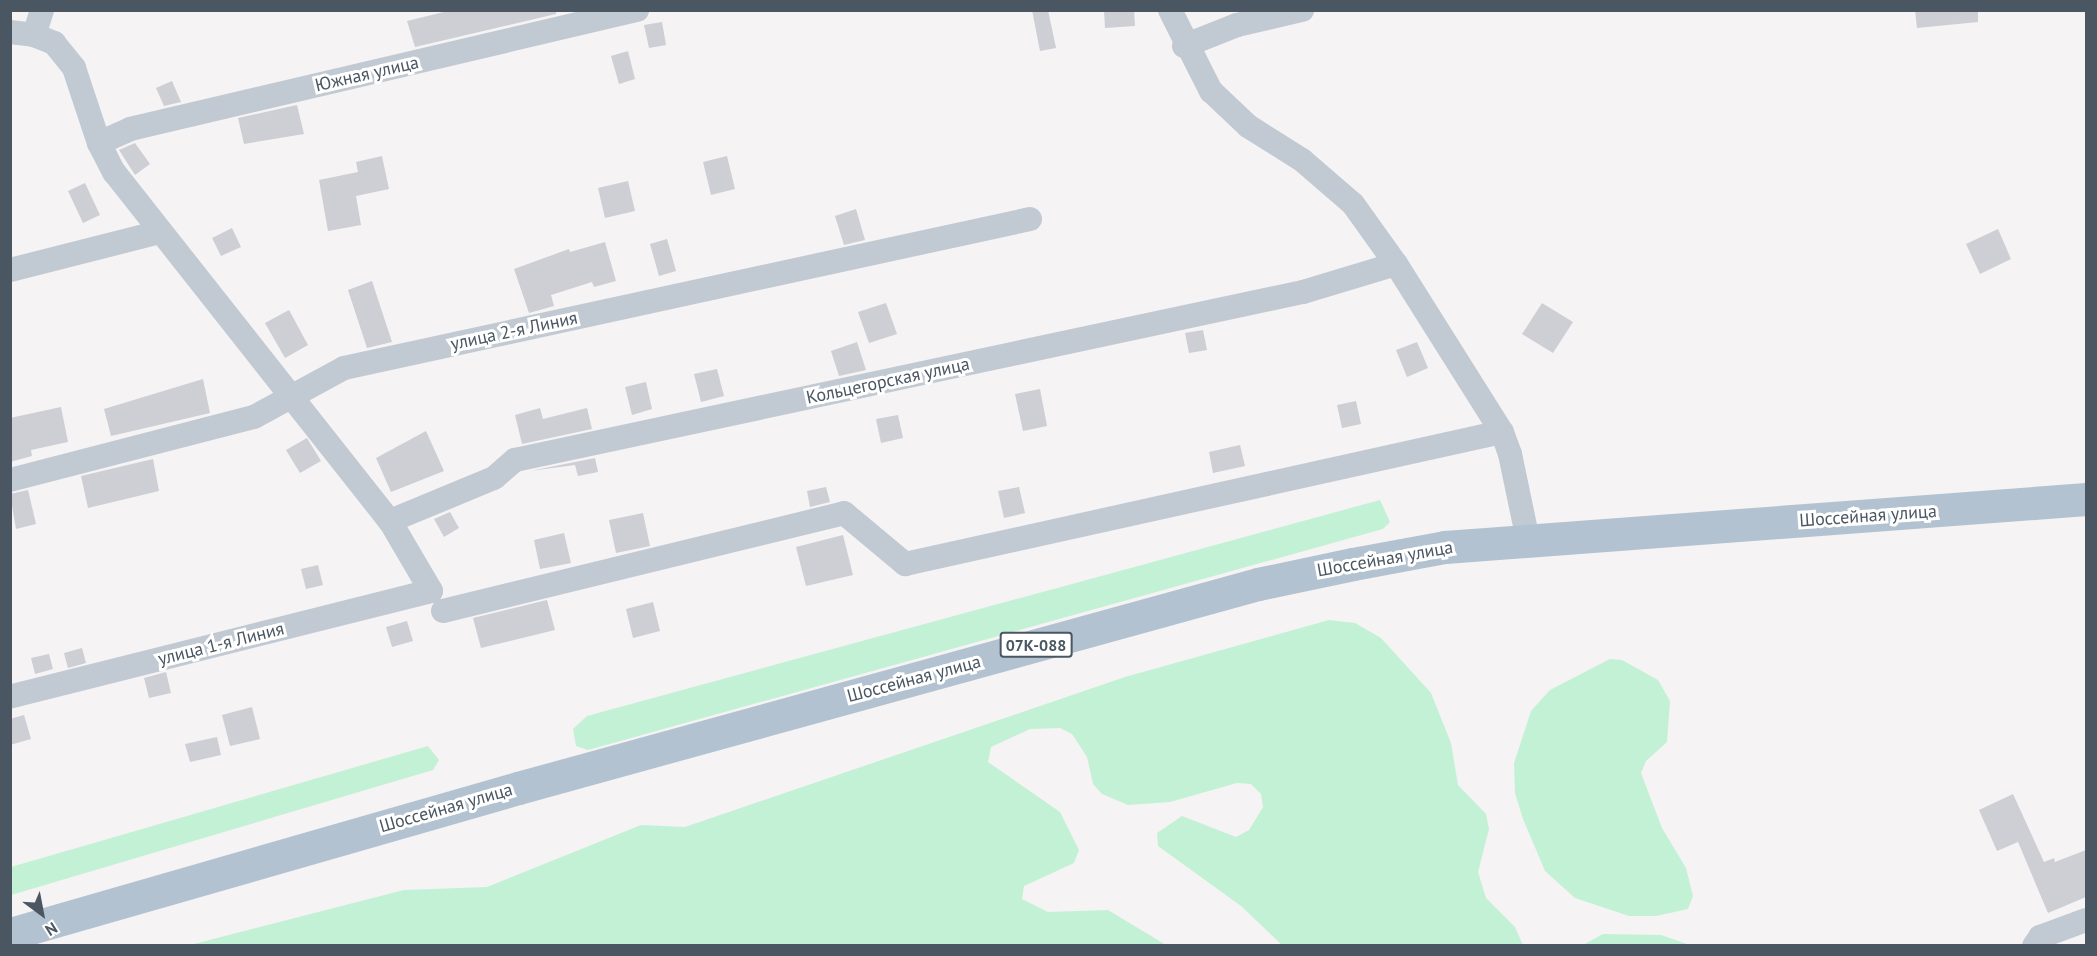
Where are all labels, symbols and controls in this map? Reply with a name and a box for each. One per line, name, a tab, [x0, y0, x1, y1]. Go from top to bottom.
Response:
street label: Южная улица	[313, 52, 421, 96]
street label: улица 2-я Линия	[448, 307, 580, 355]
street label: Кольцегорская улица	[804, 353, 972, 409]
street label: Шоссейная улица	[1799, 500, 1937, 532]
street label: Шоссейная улица	[1315, 536, 1455, 582]
street label: улица 1-я Линия	[156, 618, 286, 670]
road number: 07К-088	[998, 632, 1074, 658]
street label: Шоссейная улица	[845, 651, 983, 707]
street label: Шоссейная улица	[377, 779, 515, 837]
north arrow	[12, 884, 72, 944]
text: N	[42, 918, 61, 941]

